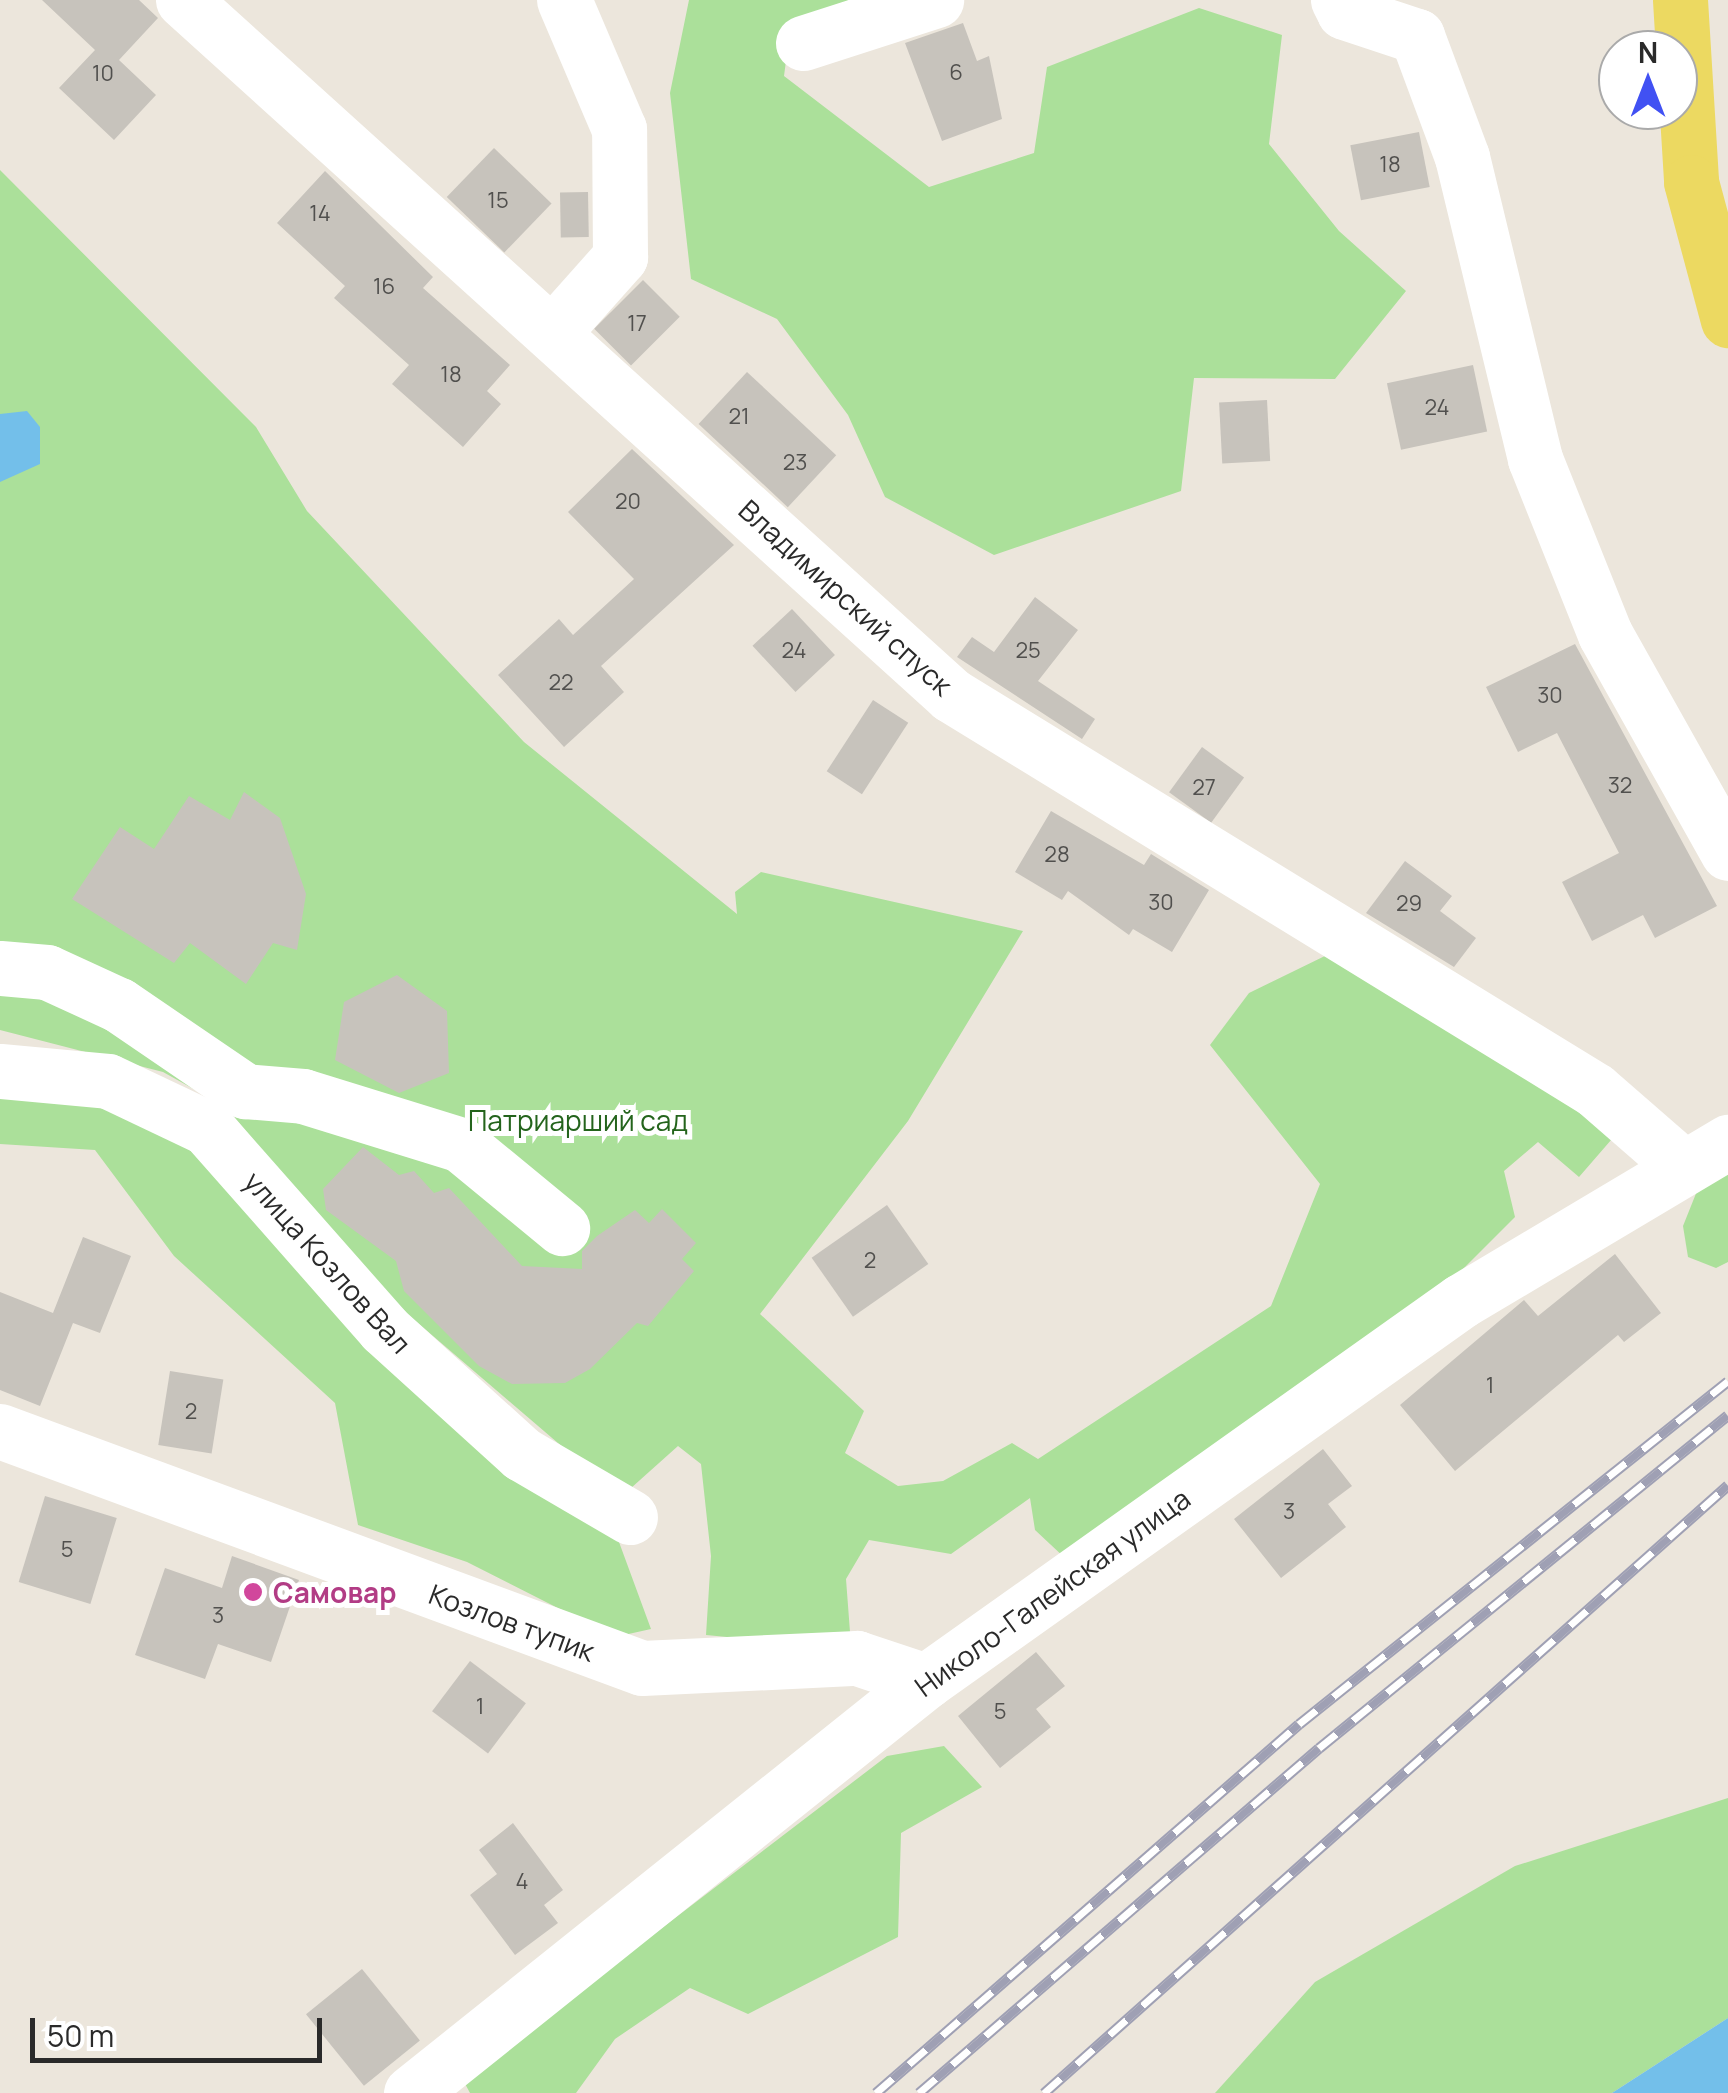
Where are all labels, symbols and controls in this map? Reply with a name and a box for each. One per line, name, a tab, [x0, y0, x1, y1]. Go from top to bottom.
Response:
north arrow	[1598, 30, 1698, 130]
text: N	[1638, 33, 1658, 71]
house number: 6	[949, 60, 963, 86]
house number: 10	[92, 61, 114, 87]
house number: 18	[1379, 152, 1401, 178]
house number: 15	[487, 188, 509, 214]
house number: 14	[309, 201, 331, 227]
house number: 16	[373, 274, 395, 300]
house number: 17	[627, 311, 647, 337]
house number: 18	[440, 362, 462, 388]
house number: 24	[1424, 395, 1450, 421]
house number: 21	[728, 404, 750, 430]
house number: 23	[783, 450, 807, 476]
house number: 20	[615, 489, 641, 515]
street label: Владимирский спуск	[732, 492, 960, 702]
house number: 24	[781, 638, 807, 664]
house number: 25	[1015, 638, 1041, 664]
house number: 22	[548, 670, 574, 696]
house number: 30	[1537, 683, 1563, 709]
house number: 32	[1608, 773, 1632, 799]
house number: 27	[1192, 775, 1216, 801]
house number: 28	[1044, 842, 1070, 868]
house number: 30	[1148, 890, 1174, 916]
house number: 29	[1396, 891, 1422, 917]
park label: Патриарший сад	[468, 1103, 688, 1137]
street label: улица Козлов Вал	[238, 1164, 418, 1360]
house number: 2	[864, 1248, 876, 1274]
house number: 1	[1486, 1373, 1494, 1399]
house number: 2	[185, 1399, 197, 1425]
street label: Николо-Галейская улица	[908, 1481, 1196, 1703]
house number: 3	[1283, 1499, 1295, 1525]
house number: 5	[61, 1537, 73, 1563]
place label: Самовар	[273, 1575, 396, 1609]
street label: Козлов тупик	[425, 1577, 599, 1667]
marker: Самовар	[242, 1581, 264, 1603]
house number: 3	[212, 1603, 224, 1629]
house number: 1	[476, 1694, 484, 1720]
house number: 5	[994, 1699, 1006, 1725]
house number: 4	[516, 1869, 528, 1895]
scale bar	[35, 1998, 328, 2060]
text: 50 m	[47, 2015, 114, 2056]

